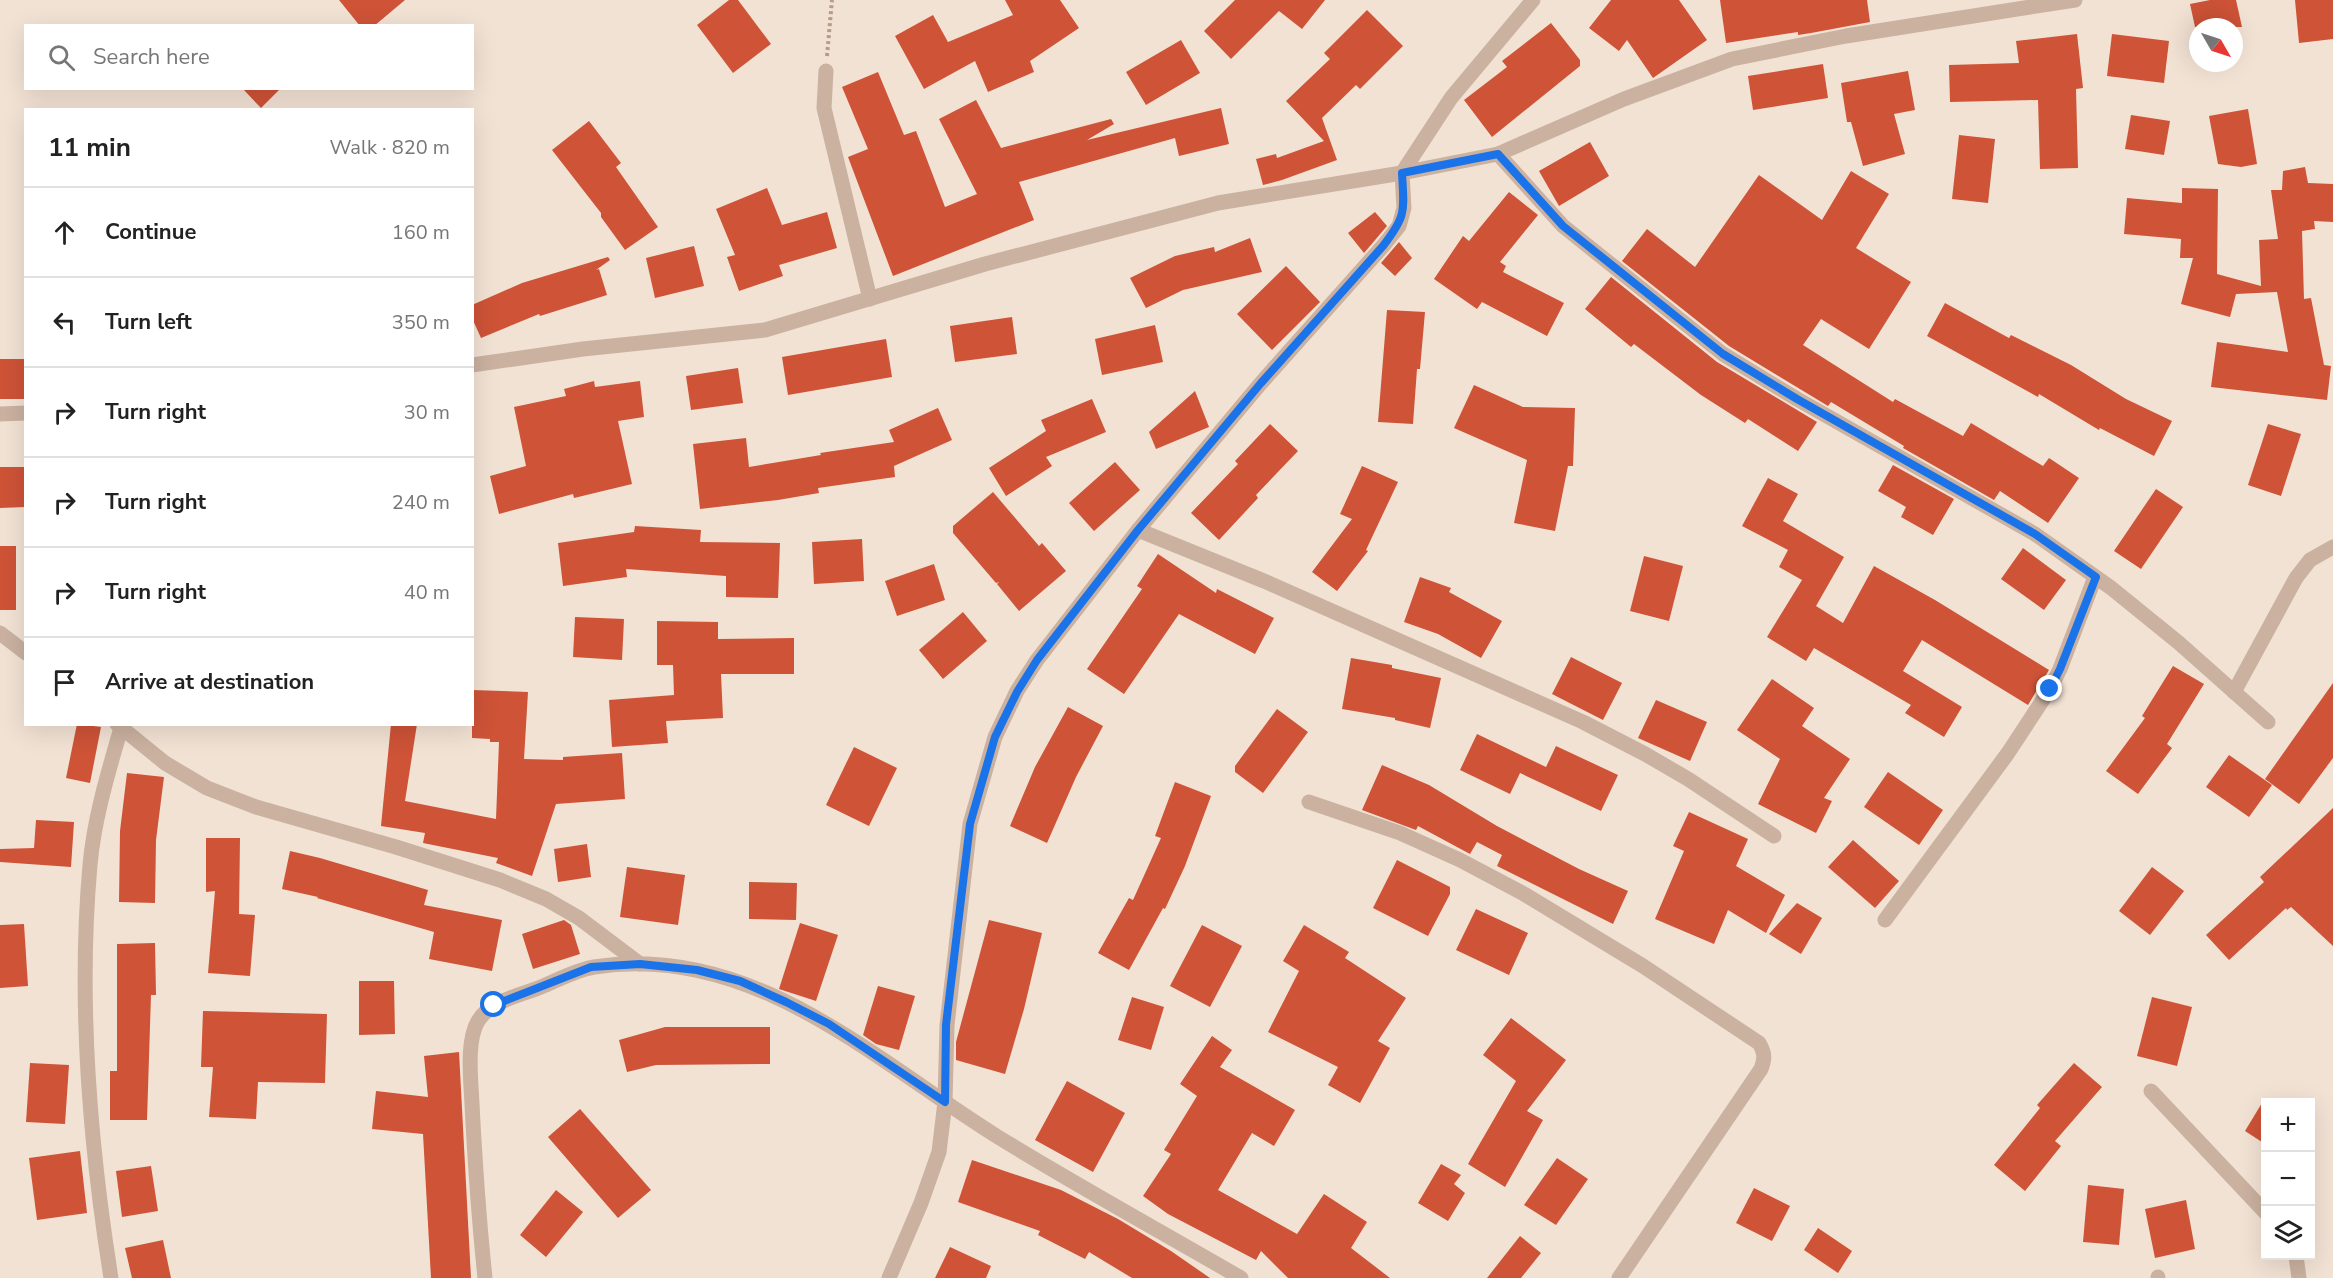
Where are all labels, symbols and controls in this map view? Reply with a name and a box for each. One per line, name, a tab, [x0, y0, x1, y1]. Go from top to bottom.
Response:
north arrow	[2189, 18, 2243, 72]
search box	[24, 24, 474, 90]
icon: search	[45, 41, 78, 74]
text: Search here	[93, 42, 210, 72]
text: 11 min	[48, 130, 131, 165]
text: Walk · 820 m	[330, 134, 450, 161]
icon: ahead	[48, 216, 81, 249]
text: Continue	[105, 217, 196, 247]
text: 160 m	[392, 219, 450, 246]
icon: left	[48, 306, 81, 339]
text: Turn left	[105, 307, 192, 337]
text: 350 m	[392, 309, 450, 336]
icon: right	[48, 396, 81, 429]
text: Turn right	[105, 397, 206, 427]
text: 30 m	[404, 399, 450, 426]
icon: right	[48, 486, 81, 519]
text: Turn right	[105, 487, 206, 517]
text: 240 m	[392, 489, 450, 516]
icon: right	[48, 576, 81, 609]
text: Turn right	[105, 577, 206, 607]
text: 40 m	[404, 579, 450, 606]
icon: arrive	[48, 666, 81, 699]
text: Arrive at destination	[105, 667, 314, 697]
route end	[2036, 675, 2062, 701]
route start	[480, 991, 506, 1017]
map controls	[2261, 1098, 2315, 1260]
button: +	[2261, 1098, 2315, 1152]
button: −	[2261, 1152, 2315, 1206]
button: layers	[2261, 1206, 2315, 1260]

